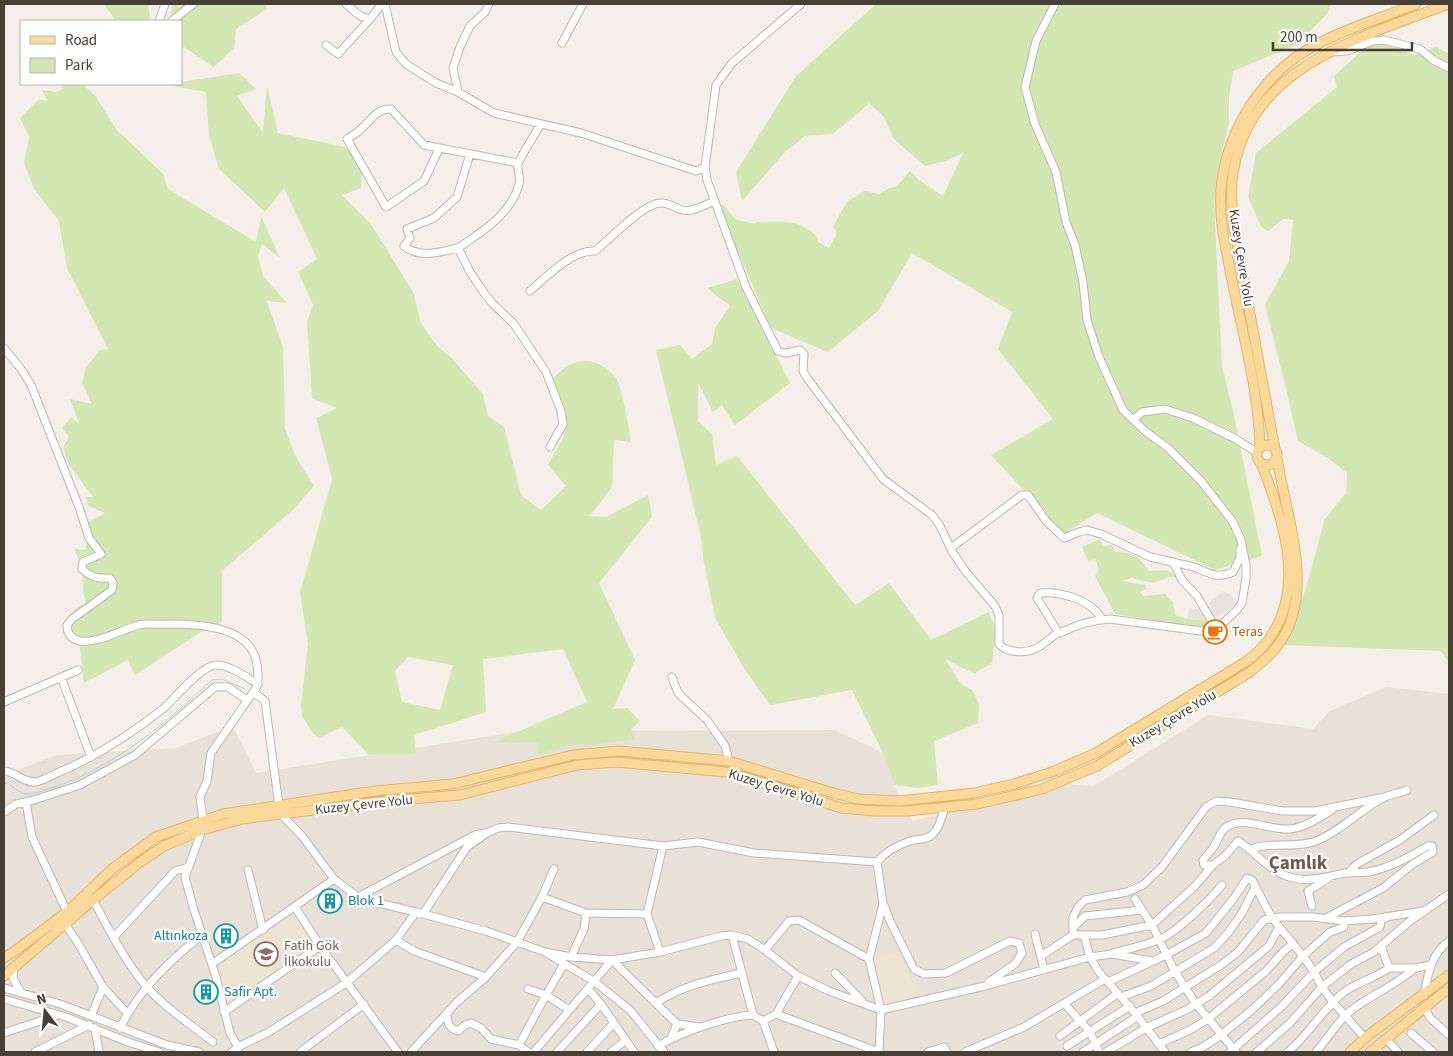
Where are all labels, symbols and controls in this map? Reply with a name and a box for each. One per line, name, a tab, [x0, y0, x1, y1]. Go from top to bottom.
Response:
legend	[20, 20, 182, 85]
scale bar	[1273, 20, 1412, 52]
text: 200 m	[1280, 27, 1318, 48]
text: Road	[65, 30, 97, 51]
text: Park	[65, 55, 94, 76]
street label: Kuzey Çevre Yolu	[1223, 208, 1259, 308]
cafe icon: Teras	[1202, 619, 1228, 645]
place label: Teras	[1232, 622, 1263, 642]
street label: Kuzey Çevre Yolu	[1126, 685, 1220, 753]
street label: Kuzey Çevre Yolu	[726, 764, 826, 812]
street label: Kuzey Çevre Yolu	[314, 790, 414, 820]
district label: Çamlık	[1269, 850, 1328, 877]
building icon: Blok 1	[317, 888, 343, 914]
place label: Blok 1	[348, 891, 384, 911]
building icon: Altınkoza	[213, 923, 239, 949]
place label: Altınkoza	[154, 926, 208, 946]
place label: Fatih Gök İlkokulu	[284, 936, 339, 972]
school or university icon: Fatih Gök İlkokulu	[253, 941, 279, 967]
building icon: Safir Apt.	[193, 979, 219, 1005]
place label: Safir Apt.	[224, 982, 277, 1002]
north arrow	[20, 986, 70, 1036]
text: N	[34, 989, 49, 1010]

